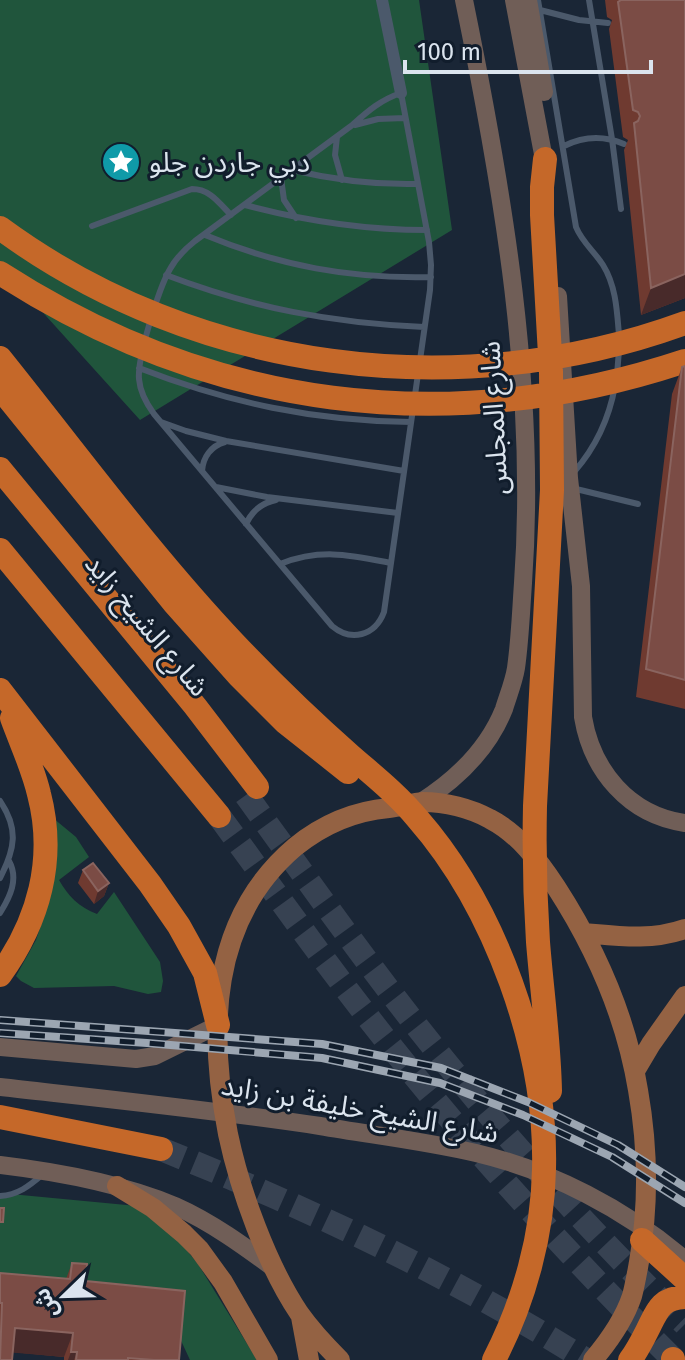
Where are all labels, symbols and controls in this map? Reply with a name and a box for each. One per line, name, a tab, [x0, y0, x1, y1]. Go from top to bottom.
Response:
scale bar	[405, 24, 651, 74]
text: 100 m	[417, 38, 481, 66]
place icon: دبي جاردن جلو	[100, 141, 142, 183]
place label: دبي جاردن جلو	[149, 146, 310, 183]
street label: شارع المجلس	[473, 340, 518, 496]
street label: شارع الشيخ زايد	[75, 547, 216, 705]
street label: شارع الشيخ خليفة بن زايد	[218, 1068, 501, 1154]
north arrow	[24, 1256, 104, 1336]
text: ش	[28, 1284, 64, 1323]

